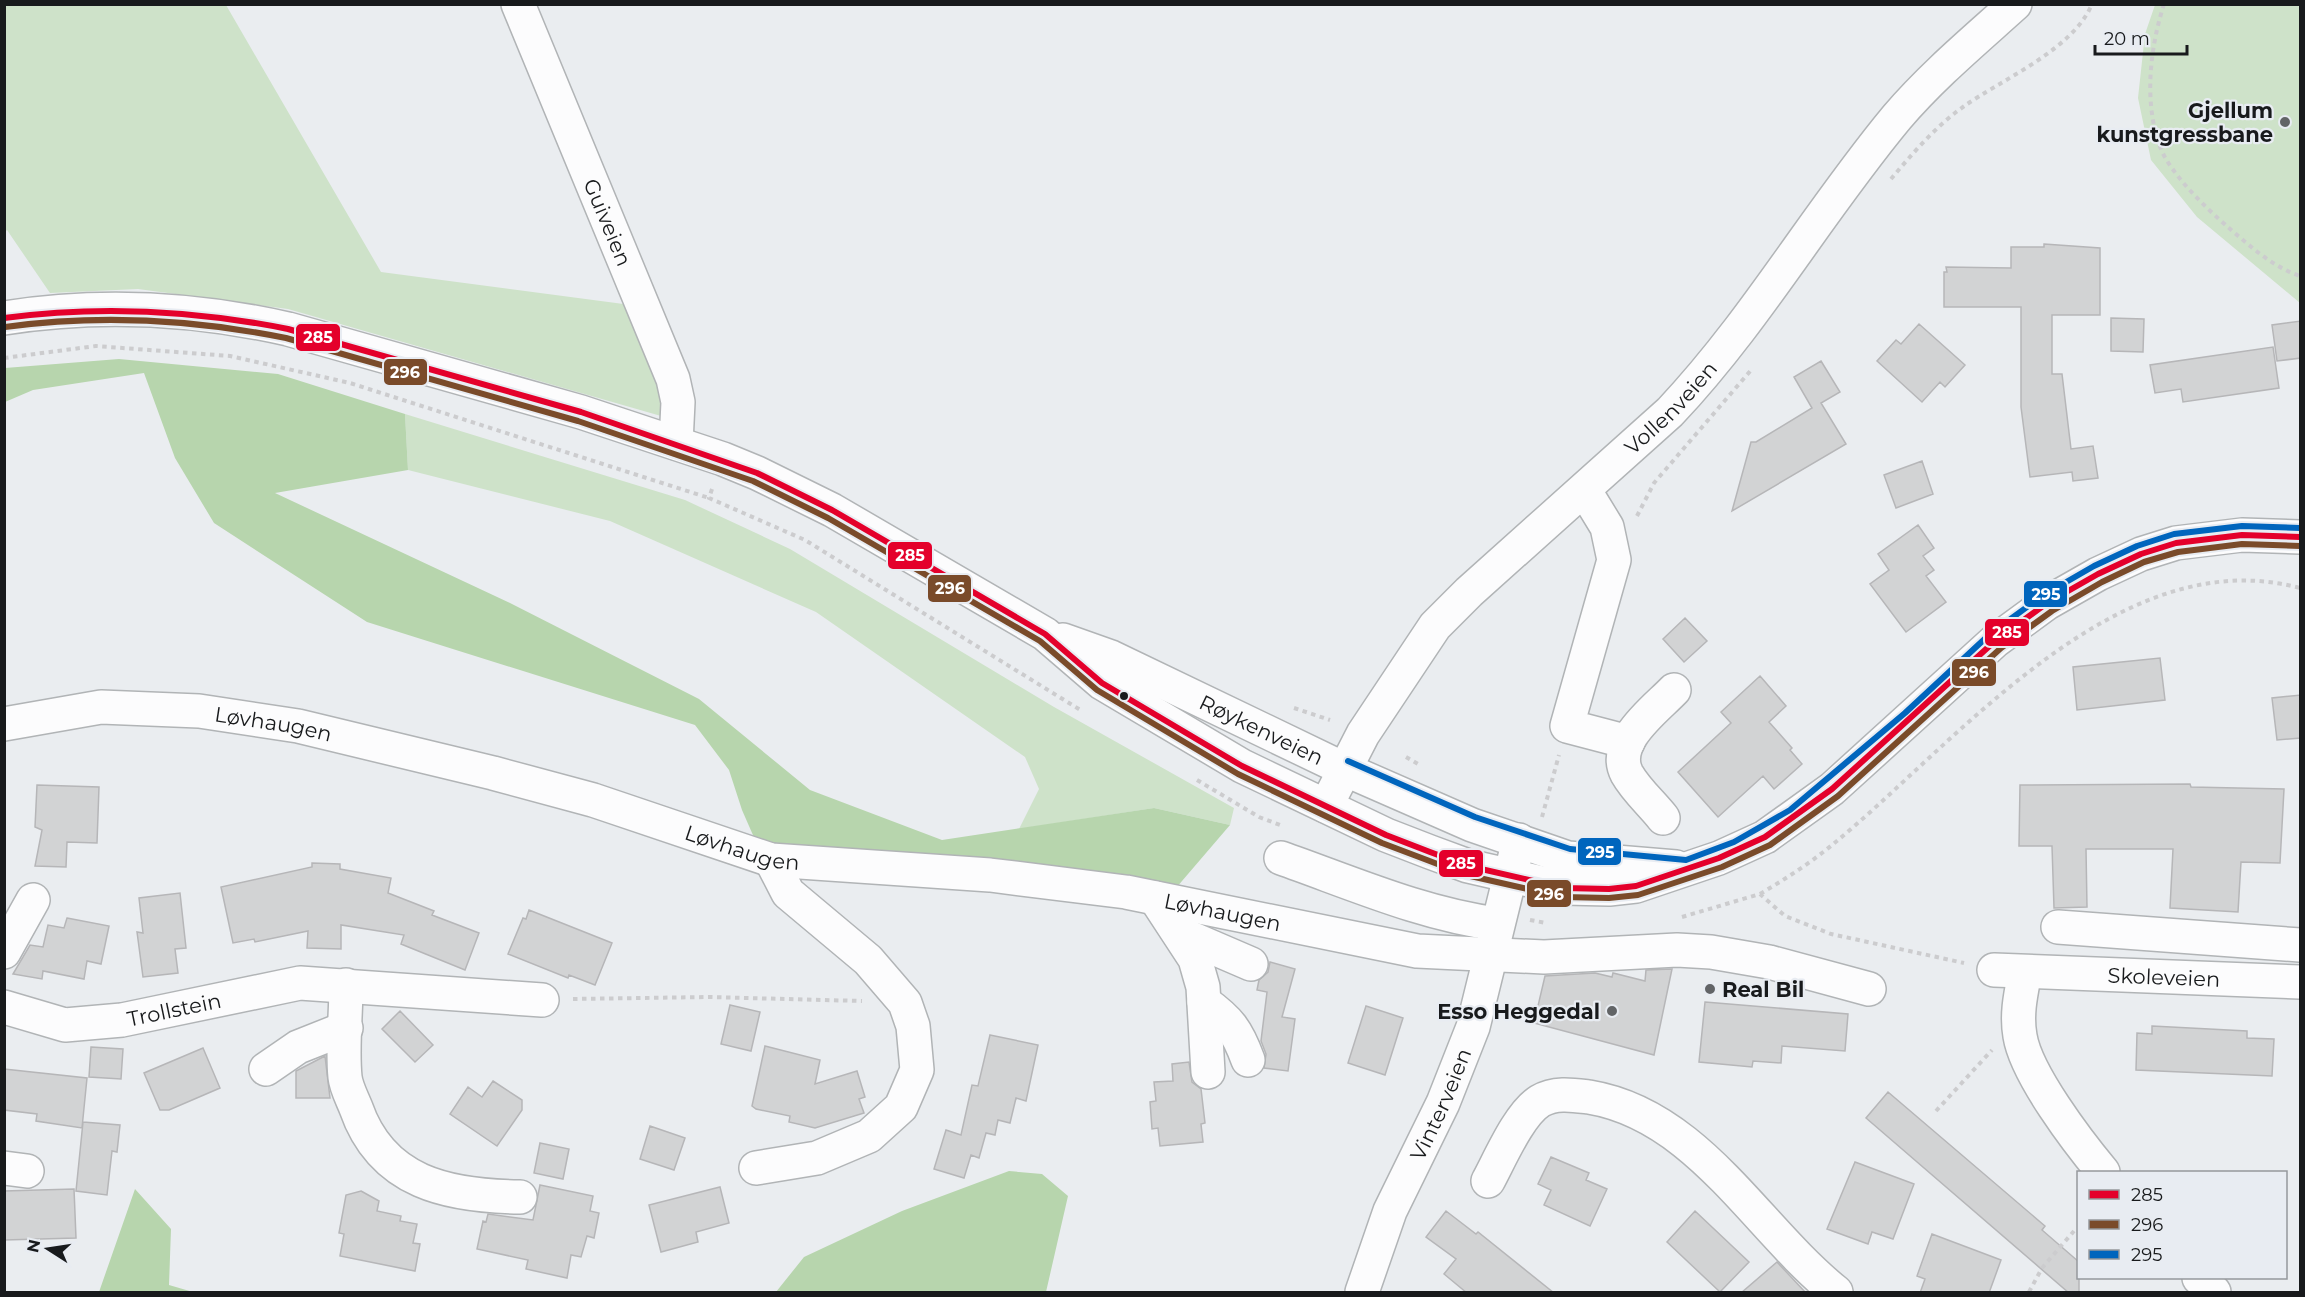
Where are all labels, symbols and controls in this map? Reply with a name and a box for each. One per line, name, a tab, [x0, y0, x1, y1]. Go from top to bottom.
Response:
scale bar	[2095, 18, 2186, 56]
text: 20 m	[2104, 28, 2150, 50]
place label: Gjellum kunstgressbane	[2096, 98, 2273, 147]
marker: Gjellum kunstgressbane	[2278, 115, 2292, 129]
street label: Guiveien	[579, 175, 637, 270]
line badge: 285	[295, 323, 341, 352]
text: 285	[303, 328, 333, 347]
street label: Vollenveien	[1619, 356, 1722, 459]
line badge: 296	[383, 358, 428, 386]
text: 296	[390, 363, 420, 382]
line badge: 285	[887, 541, 933, 570]
text: 285	[895, 546, 925, 565]
line badge: 296	[927, 574, 972, 603]
text: 296	[935, 579, 965, 598]
line badge: 295	[2023, 580, 2068, 608]
text: 295	[2031, 585, 2061, 604]
line badge: 285	[1984, 618, 2030, 647]
text: 285	[1992, 623, 2022, 642]
line badge: 296	[1951, 658, 1997, 687]
text: 296	[1959, 663, 1989, 682]
street label: Røykenveien	[1196, 689, 1328, 770]
unlabelled marker	[1118, 690, 1130, 702]
street label: Løvhaugen	[213, 701, 335, 746]
street label: Løvhaugen	[682, 819, 800, 874]
line badge: 295	[1577, 837, 1622, 866]
text: 295	[1585, 843, 1615, 862]
line badge: 285	[1438, 849, 1484, 878]
text: 285	[1446, 854, 1476, 873]
line badge: 296	[1526, 879, 1572, 908]
text: 296	[1534, 885, 1564, 904]
street label: Løvhaugen	[1162, 888, 1283, 936]
street label: Skoleveien	[2107, 962, 2221, 991]
place label: Real Bil	[1722, 977, 1804, 1002]
marker: Real Bil	[1703, 982, 1717, 996]
street label: Trollstein	[125, 987, 223, 1031]
place label: Esso Heggedal	[1437, 999, 1600, 1024]
marker: Esso Heggedal	[1605, 1004, 1619, 1018]
street label: Vinterveien	[1404, 1044, 1476, 1164]
legend	[2077, 1171, 2287, 1279]
text: 285	[2131, 1184, 2163, 1206]
text: 296	[2131, 1214, 2163, 1236]
north arrow	[18, 1219, 78, 1279]
text: N	[23, 1238, 44, 1254]
text: 295	[2131, 1244, 2162, 1266]

